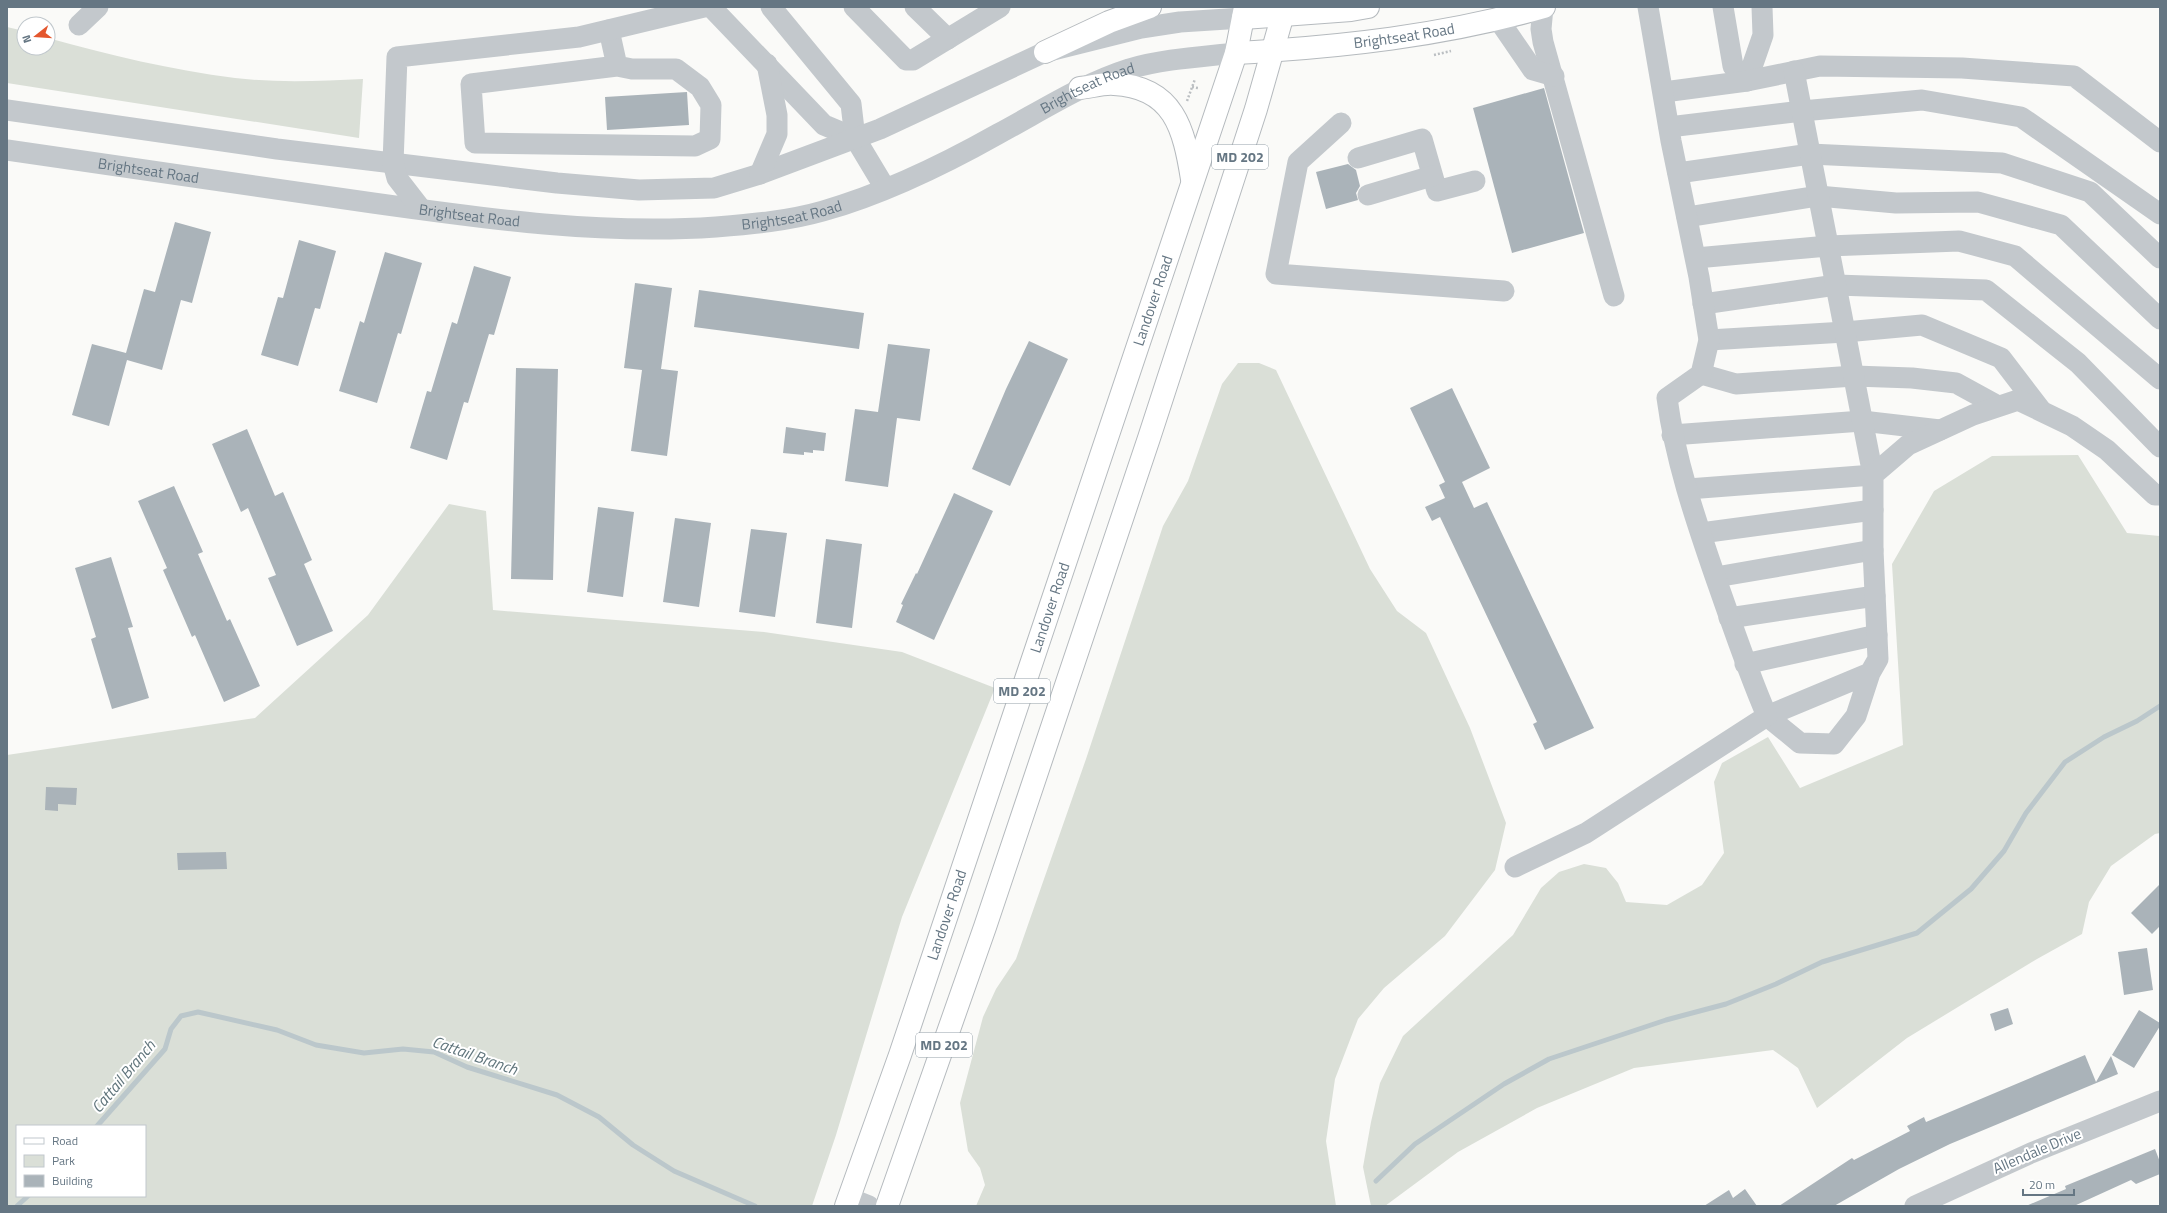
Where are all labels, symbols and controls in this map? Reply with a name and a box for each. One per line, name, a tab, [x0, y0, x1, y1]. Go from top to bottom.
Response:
north arrow	[16, 16, 56, 56]
street label: Brightseat Road	[1352, 16, 1456, 54]
text: N	[18, 33, 35, 45]
street label: Brightseat Road	[1036, 56, 1137, 119]
road number: MD 202	[1212, 145, 1268, 169]
street label: Brightseat Road	[96, 152, 201, 189]
street label: Brightseat Road	[740, 194, 845, 236]
street label: Brightseat Road	[417, 197, 521, 233]
street label: Landover Road	[1127, 252, 1178, 349]
street label: Landover Road	[1024, 559, 1075, 656]
road number: MD 202	[994, 679, 1050, 703]
street label: Landover Road	[921, 867, 972, 963]
water label: Cattail Branch	[429, 1029, 522, 1081]
water label: Cattail Branch	[85, 1033, 161, 1118]
road number: MD 202	[916, 1033, 972, 1057]
street label: Allendale Drive	[1989, 1122, 2085, 1180]
legend	[16, 1125, 146, 1197]
text: Road	[52, 1131, 78, 1150]
text: Park	[52, 1151, 75, 1170]
text: Building	[52, 1171, 93, 1190]
scale bar	[2023, 1171, 2074, 1197]
text: 20 m	[2029, 1175, 2055, 1194]

